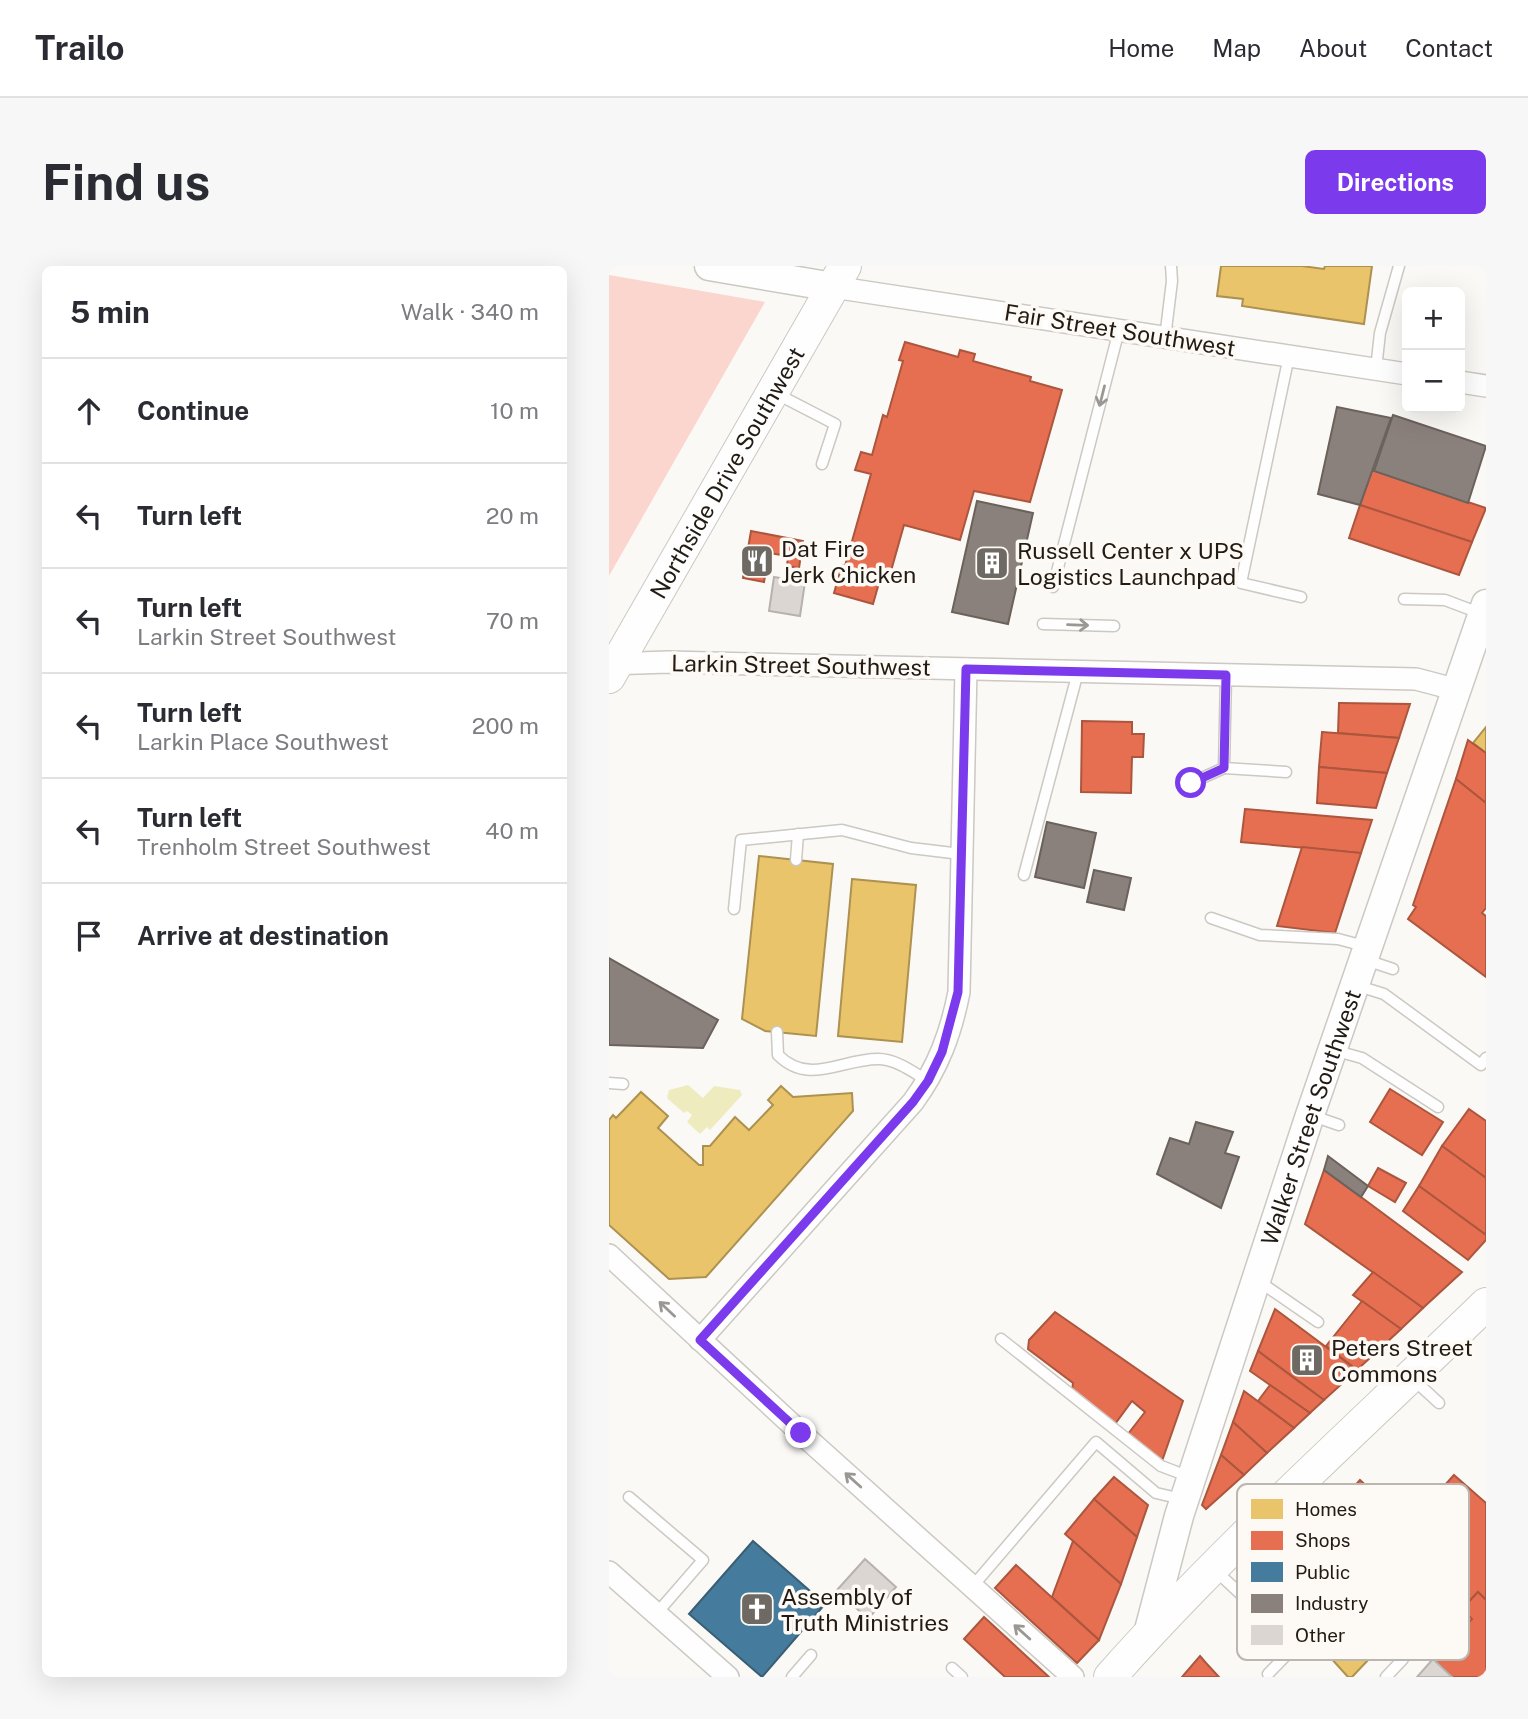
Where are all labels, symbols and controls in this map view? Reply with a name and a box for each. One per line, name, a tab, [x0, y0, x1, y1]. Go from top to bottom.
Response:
text: Trailo	[35, 29, 125, 67]
text: Home	[1108, 34, 1174, 62]
text: Map	[1212, 34, 1261, 62]
text: About	[1299, 34, 1367, 62]
text: Contact	[1405, 34, 1493, 62]
button: Directions	[1305, 150, 1486, 214]
text: Find us	[42, 153, 210, 211]
map controls	[1402, 287, 1465, 413]
button: +	[1402, 287, 1465, 350]
text: 5 min	[70, 294, 150, 330]
text: Walk · 340 m	[401, 298, 539, 325]
street label: Fair Street Southwest	[1002, 298, 1238, 362]
street label: Northside Drive Southwest	[644, 342, 809, 603]
button: −	[1402, 350, 1465, 413]
one-way arrow	[1095, 385, 1108, 407]
icon: ahead	[70, 392, 108, 430]
text: Continue	[137, 395, 249, 426]
text: 10 m	[490, 397, 539, 424]
icon: left	[70, 497, 108, 535]
text: Turn left	[137, 500, 242, 531]
text: 20 m	[486, 502, 539, 529]
place label: Dat Fire Jerk Chicken	[781, 535, 916, 588]
place label: Russell Center x UPS Logistics Launchpad	[1017, 537, 1244, 590]
restaurant icon: Dat Fire Jerk Chicken	[738, 542, 776, 580]
building icon: Russell Center x UPS Logistics Launchpad	[973, 544, 1011, 582]
text: Turn left	[137, 592, 242, 623]
icon: left	[70, 602, 108, 640]
text: 70 m	[486, 607, 539, 634]
one-way arrow	[1067, 619, 1090, 632]
text: Larkin Street Southwest	[137, 623, 397, 650]
street label: Larkin Street Southwest	[671, 649, 931, 681]
text: Turn left	[137, 697, 242, 728]
icon: left	[70, 707, 108, 745]
text: 200 m	[472, 712, 539, 739]
text: Larkin Place Southwest	[137, 728, 389, 755]
route start	[1175, 767, 1206, 798]
text: Turn left	[137, 802, 242, 833]
icon: left	[70, 812, 108, 850]
text: 40 m	[485, 817, 539, 844]
text: Trenholm Street Southwest	[137, 833, 431, 860]
icon: arrive	[70, 917, 108, 955]
text: Arrive at destination	[137, 920, 389, 951]
street label: Walker Street Southwest	[1255, 986, 1366, 1248]
one-way arrow	[659, 1301, 676, 1318]
place label: Peters Street Commons	[1331, 1334, 1473, 1387]
building icon: Peters Street Commons	[1288, 1341, 1326, 1379]
route end	[785, 1417, 816, 1448]
one-way arrow	[844, 1472, 862, 1488]
legend	[1237, 1484, 1469, 1660]
text: Homes	[1295, 1498, 1357, 1520]
text: Shops	[1295, 1529, 1350, 1551]
text: Public	[1295, 1561, 1350, 1583]
place label: Assembly of Truth Ministries	[781, 1583, 949, 1636]
church icon: Assembly of Truth Ministries	[738, 1590, 776, 1628]
text: Industry	[1295, 1592, 1368, 1614]
one-way arrow	[1014, 1624, 1032, 1640]
text: Other	[1295, 1624, 1345, 1646]

